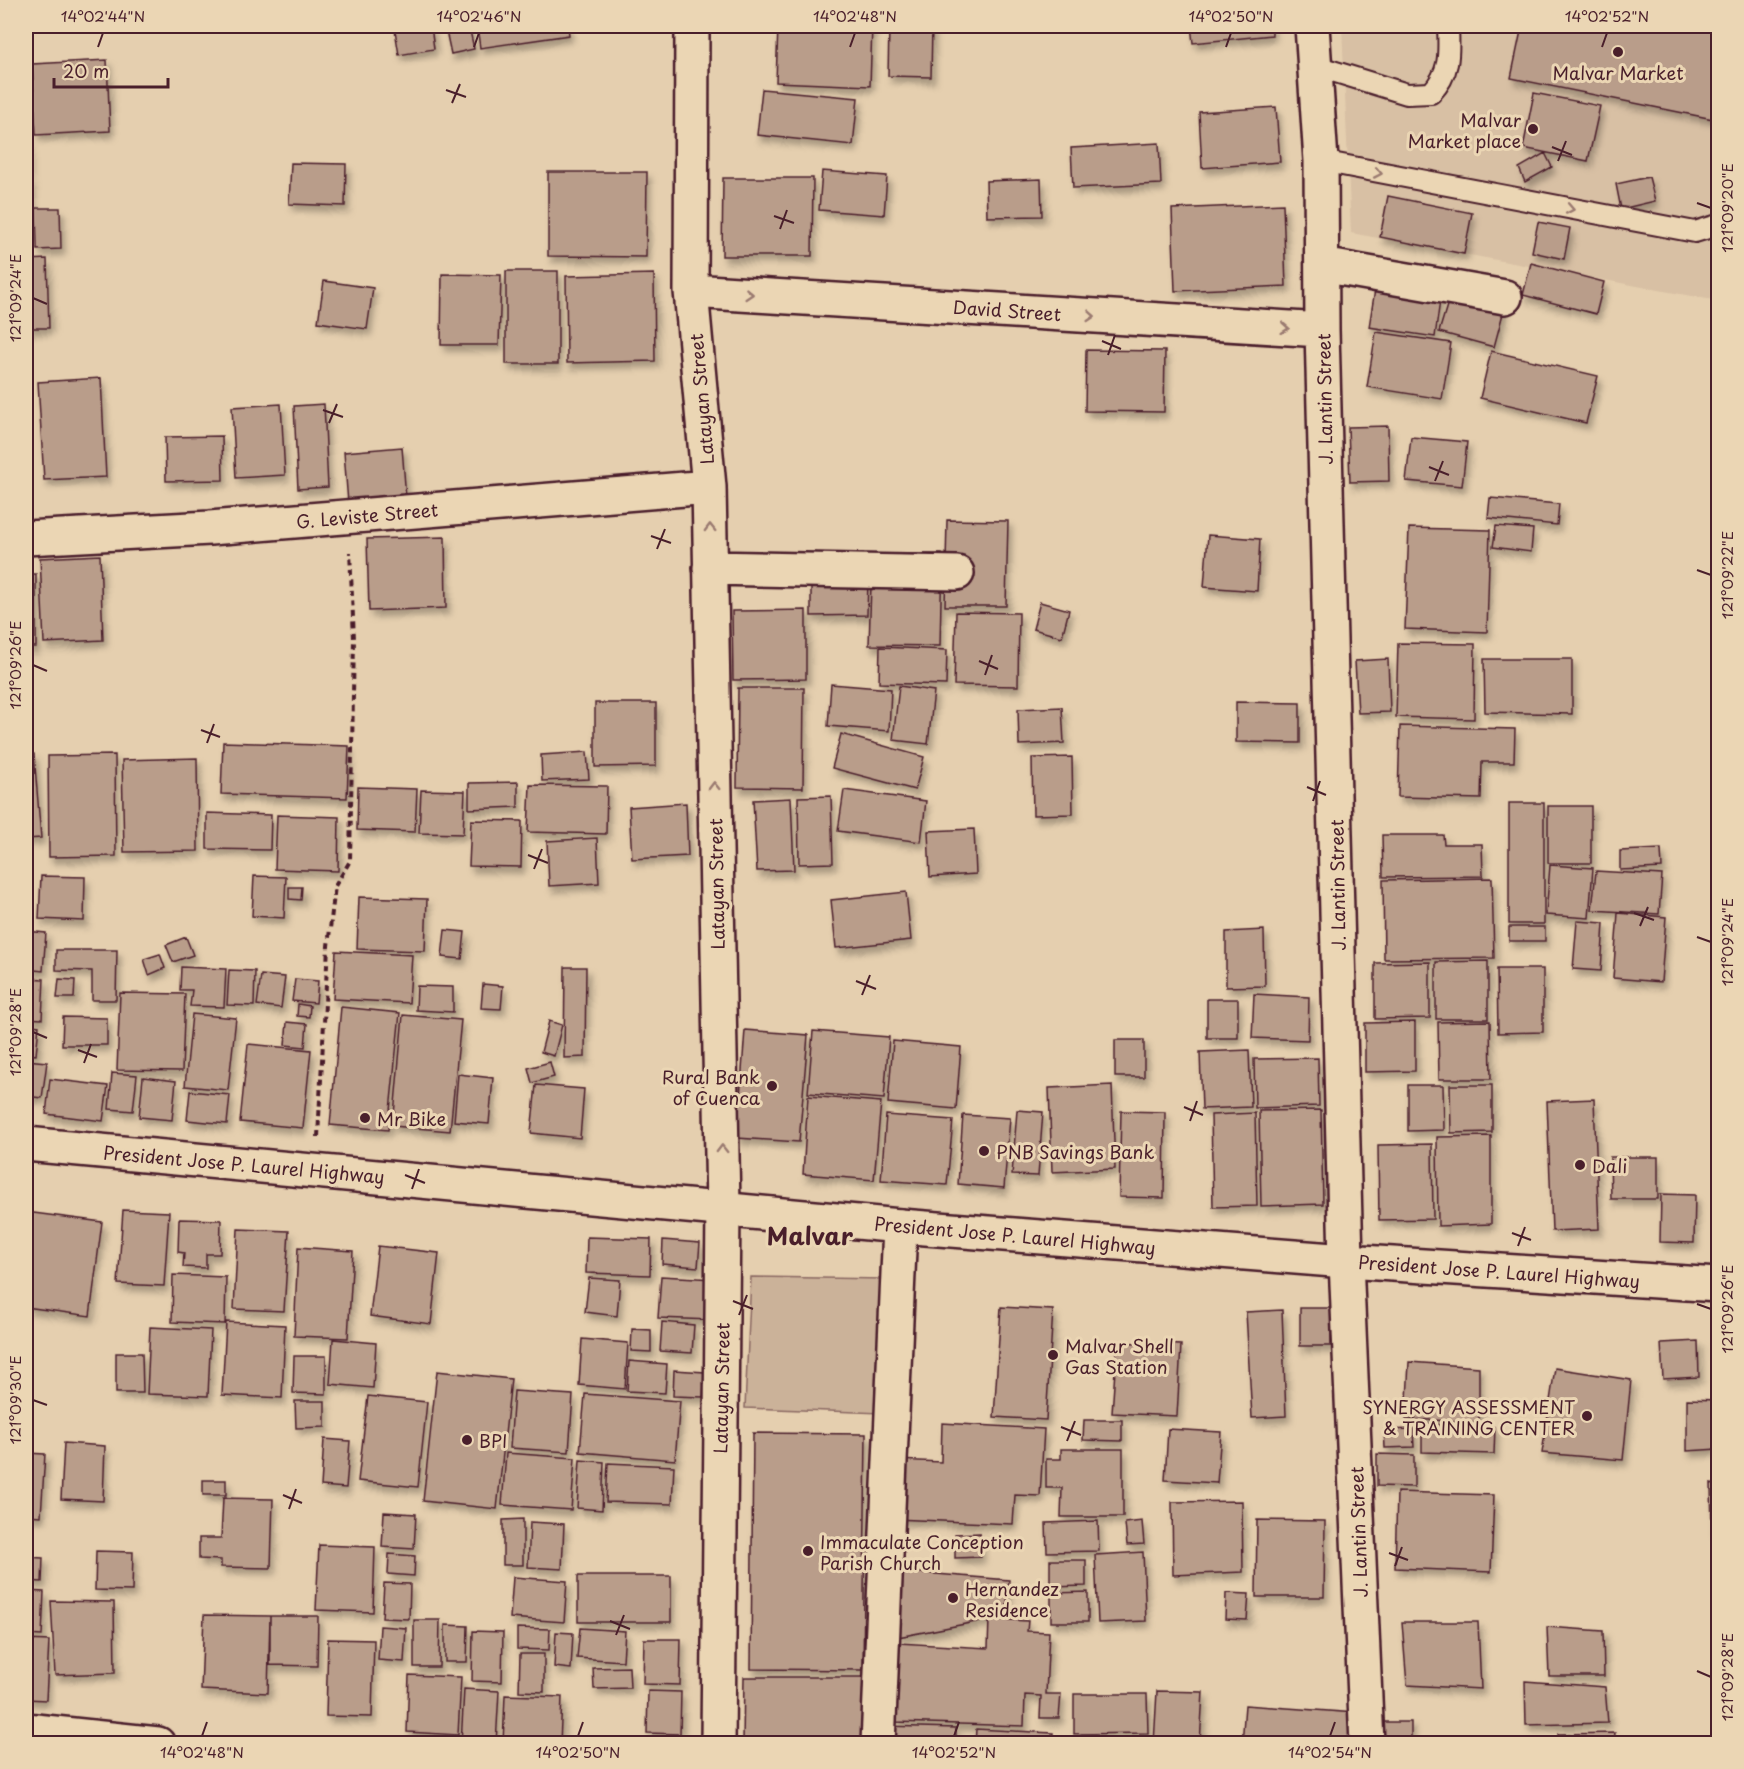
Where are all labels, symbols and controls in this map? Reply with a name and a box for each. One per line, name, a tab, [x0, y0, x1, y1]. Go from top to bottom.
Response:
text: 14°02'44"N	[61, 4, 145, 27]
text: 14°02'46"N	[436, 4, 522, 27]
text: 14°02'48"N	[813, 4, 897, 27]
text: 14°02'50"N	[1188, 4, 1274, 27]
text: 14°02'52"N	[1565, 4, 1649, 27]
marker: Malvar Market	[1611, 45, 1625, 59]
scale bar	[54, 51, 168, 89]
text: 20 m	[63, 57, 109, 84]
place label: Malvar Market	[1552, 59, 1684, 86]
place label: Malvar Market place	[1408, 106, 1522, 154]
marker: Malvar Market place	[1526, 122, 1540, 136]
text: 121°09'20"E	[1715, 163, 1738, 253]
one-way arrow	[1373, 166, 1383, 179]
one-way arrow	[1564, 202, 1574, 215]
text: 121°09'24"E	[3, 254, 26, 342]
one-way arrow	[745, 288, 754, 301]
street label: David Street	[952, 293, 1062, 327]
one-way arrow	[1086, 309, 1095, 322]
one-way arrow	[1281, 321, 1290, 334]
street label: Latayan Street	[682, 332, 720, 466]
street label: J. Lantin Street	[1309, 333, 1339, 465]
street label: G. Leviste Street	[295, 495, 439, 535]
one-way arrow	[703, 524, 716, 533]
text: 121°09'22"E	[1715, 531, 1738, 619]
text: 121°09'26"E	[3, 621, 26, 709]
one-way arrow	[708, 782, 721, 791]
street label: Latayan Street	[701, 818, 731, 950]
street label: J. Lantin Street	[1322, 819, 1352, 951]
text: 121°09'24"E	[1715, 898, 1738, 986]
text: 121°09'28"E	[3, 988, 26, 1076]
place label: Rural Bank of Cuenca	[662, 1063, 761, 1111]
marker: Rural Bank of Cuenca	[765, 1079, 779, 1093]
place label: Mr Bike	[377, 1105, 446, 1132]
marker: Mr Bike	[358, 1111, 372, 1125]
street label: President Jose P. Laurel Highway	[102, 1138, 386, 1190]
place label: PNB Savings Bank	[996, 1138, 1154, 1165]
marker: PNB Savings Bank	[977, 1144, 991, 1158]
one-way arrow	[715, 1145, 728, 1154]
place label: Dali	[1592, 1152, 1627, 1179]
marker: Dali	[1573, 1158, 1587, 1172]
street label: President Jose P. Laurel Highway	[873, 1209, 1157, 1261]
district label: Malvar	[767, 1217, 854, 1253]
street label: President Jose P. Laurel Highway	[1357, 1248, 1641, 1294]
text: 121°09'26"E	[1715, 1265, 1738, 1353]
street label: Latayan Street	[706, 1322, 736, 1454]
place label: Malvar Shell Gas Station	[1065, 1332, 1174, 1380]
marker: Malvar Shell Gas Station	[1046, 1348, 1060, 1362]
text: 121°09'30"E	[3, 1355, 26, 1445]
place label: SYNERGY ASSESSMENT & TRAINING CENTER	[1362, 1393, 1575, 1441]
marker: SYNERGY ASSESSMENT & TRAINING CENTER	[1580, 1409, 1594, 1423]
place label: BPI	[479, 1427, 508, 1454]
marker: BPI	[460, 1433, 474, 1447]
street label: J. Lantin Street	[1342, 1466, 1374, 1598]
place label: Immaculate Conception Parish Church	[820, 1528, 1024, 1576]
marker: Immaculate Conception Parish Church	[801, 1544, 815, 1558]
place label: Hernandez Residence	[965, 1575, 1059, 1623]
marker: Hernandez Residence	[946, 1591, 960, 1605]
text: 121°09'28"E	[1715, 1633, 1738, 1721]
text: 14°02'48"N	[160, 1740, 244, 1763]
text: 14°02'50"N	[535, 1740, 621, 1763]
text: 14°02'52"N	[912, 1740, 996, 1763]
text: 14°02'54"N	[1288, 1740, 1372, 1763]

